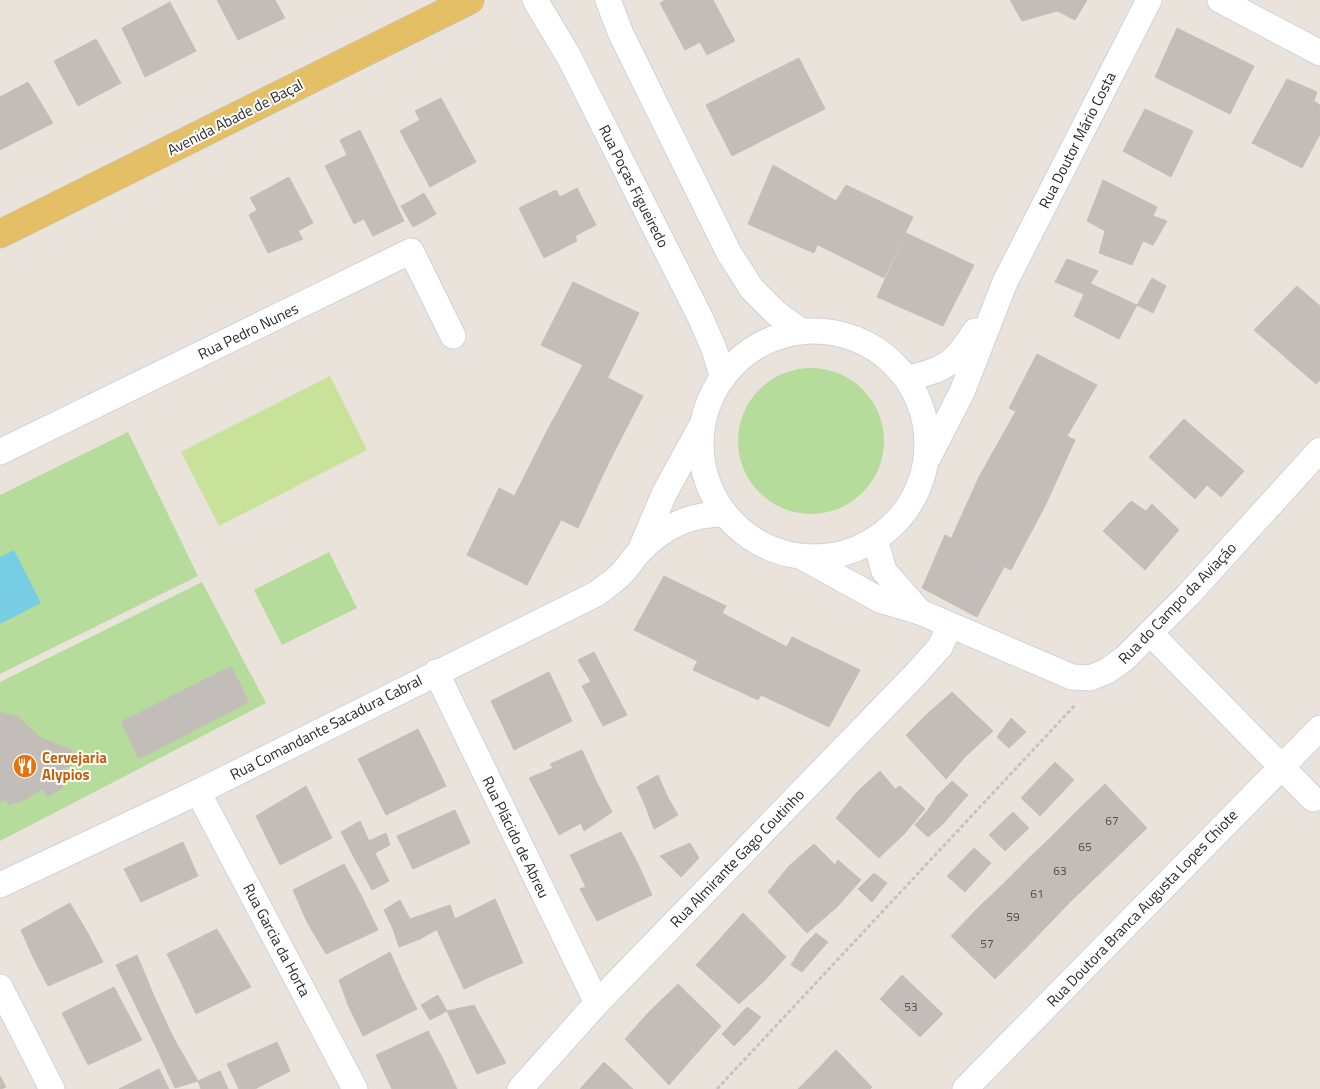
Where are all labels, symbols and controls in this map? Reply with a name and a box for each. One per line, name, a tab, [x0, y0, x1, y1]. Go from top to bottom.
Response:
street label: Rua Doutor Mário Costa	[1033, 67, 1122, 212]
street label: Avenida Abade de Baçal	[163, 73, 307, 161]
street label: Rua Poças Figueiredo	[593, 121, 675, 252]
street label: Rua Pedro Nunes	[194, 297, 302, 365]
street label: Rua do Campo da Aviaçáo	[1112, 537, 1242, 669]
street label: Rua Comandante Sacadura Cabral	[226, 668, 426, 786]
place label: Cervejaria Alypios	[42, 746, 107, 786]
restaurant icon: Cervejaria Alypios	[12, 753, 38, 779]
street label: Rua Plácido de Abreu	[476, 772, 556, 902]
street label: Rua Almirante Gago Coutinho	[664, 783, 810, 933]
street label: Rua Doutora Branca Augusta Lopes Chiote	[1041, 804, 1243, 1012]
house number: 67	[1105, 811, 1119, 830]
house number: 65	[1078, 837, 1092, 856]
house number: 63	[1053, 861, 1067, 880]
street label: Rua Garcia da Horta	[237, 879, 317, 1001]
house number: 61	[1030, 884, 1044, 903]
house number: 59	[1006, 907, 1020, 926]
house number: 57	[980, 934, 994, 953]
house number: 53	[904, 997, 918, 1016]

